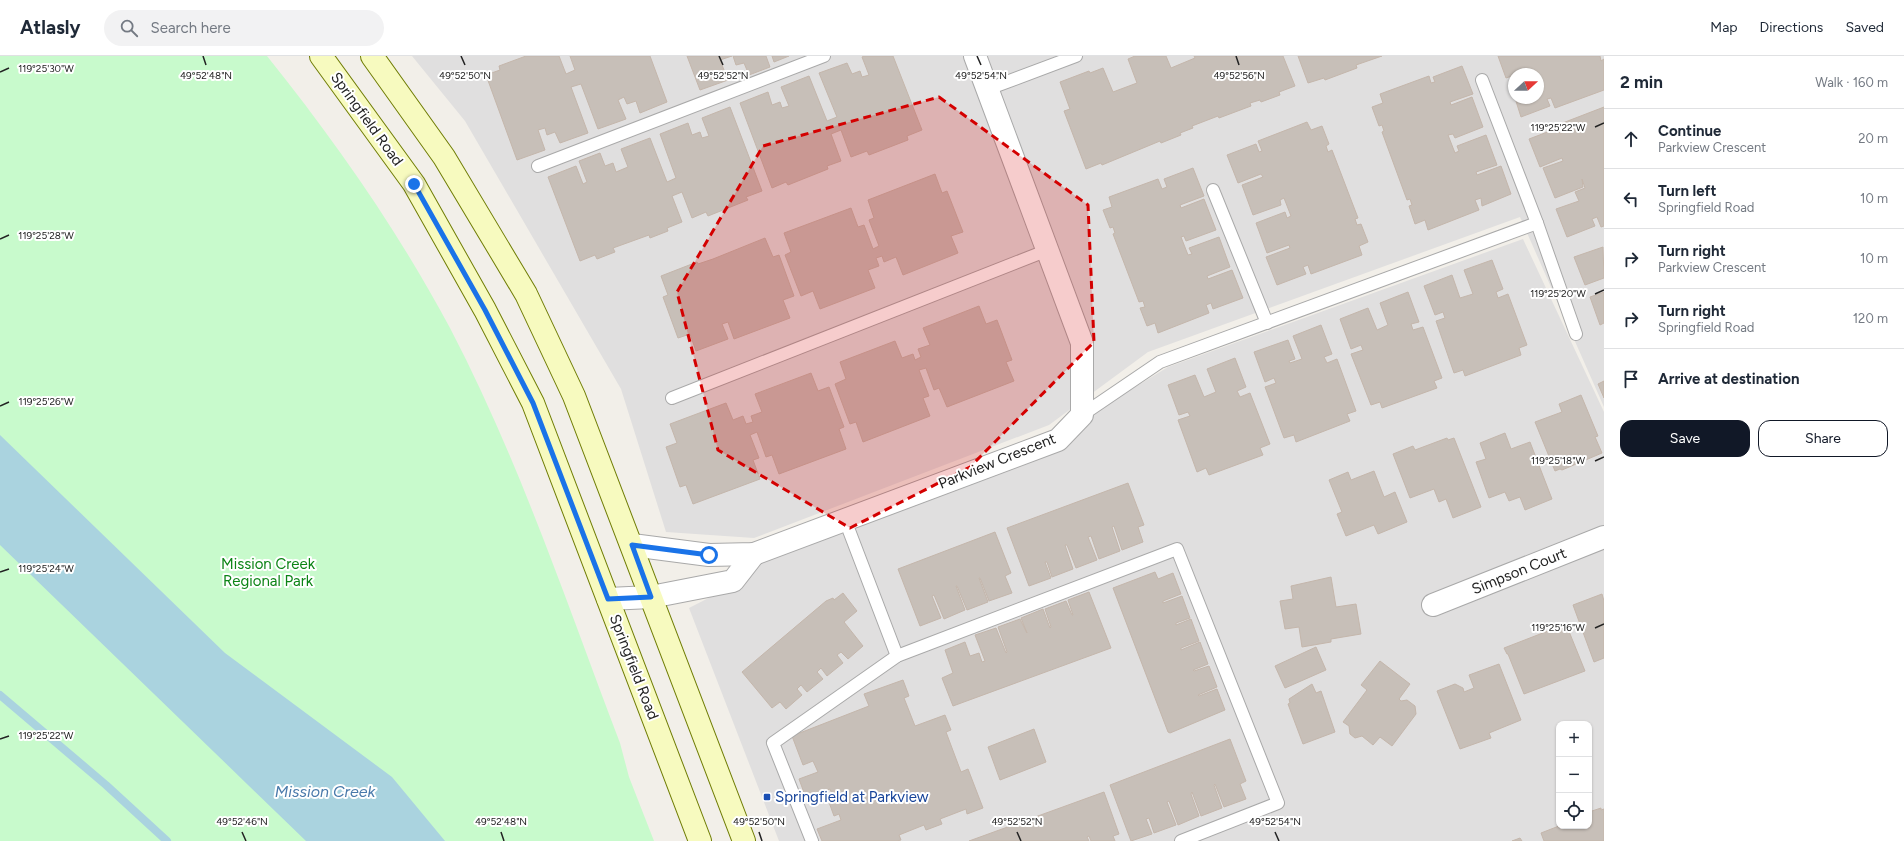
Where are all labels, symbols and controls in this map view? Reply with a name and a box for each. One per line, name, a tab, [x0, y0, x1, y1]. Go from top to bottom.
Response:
search box	[104, 10, 384, 46]
text: Atlasly	[20, 16, 80, 39]
icon: search	[118, 17, 140, 39]
text: Search here	[150, 19, 231, 37]
text: Map	[1710, 19, 1738, 36]
text: Directions	[1760, 19, 1823, 36]
text: Saved	[1845, 19, 1884, 36]
text: 119°25'30"W	[18, 62, 74, 75]
north arrow	[1508, 68, 1544, 104]
text: 49°52'48"N	[180, 69, 232, 82]
street label: Springfield Road	[327, 69, 407, 169]
text: 49°52'50"N	[439, 69, 491, 82]
text: 49°52'52"N	[697, 69, 749, 82]
text: 49°52'54"N	[955, 69, 1007, 82]
text: 49°52'56"N	[1213, 69, 1265, 82]
text: 2 min	[1620, 72, 1663, 92]
text: Walk · 160 m	[1815, 75, 1888, 90]
text: 119°25'22"W	[1531, 121, 1586, 134]
text: Continue	[1658, 122, 1721, 140]
icon: ahead	[1620, 128, 1642, 150]
text: 20 m	[1858, 131, 1888, 146]
text: Parkview Crescent	[1658, 140, 1766, 155]
route end	[405, 175, 423, 193]
text: Turn left	[1658, 182, 1716, 200]
icon: left	[1620, 188, 1642, 210]
text: 10 m	[1860, 191, 1888, 206]
text: Springfield Road	[1658, 200, 1755, 215]
text: 119°25'28"W	[18, 229, 74, 242]
text: Turn right	[1658, 242, 1726, 260]
icon: right	[1620, 248, 1642, 270]
text: 10 m	[1860, 251, 1888, 266]
text: Parkview Crescent	[1658, 260, 1766, 275]
text: 119°25'20"W	[1530, 287, 1586, 300]
text: Turn right	[1658, 302, 1726, 320]
icon: right	[1620, 308, 1642, 330]
text: 120 m	[1853, 311, 1888, 326]
text: Springfield Road	[1658, 320, 1755, 335]
icon: arrive	[1620, 368, 1642, 390]
text: Arrive at destination	[1658, 370, 1799, 388]
text: 119°25'26"W	[19, 395, 74, 408]
button: Save	[1620, 420, 1750, 457]
button: Share	[1758, 420, 1888, 457]
street label: Parkview Crescent	[936, 429, 1058, 493]
text: 119°25'18"W	[1531, 454, 1585, 467]
street label: Simpson Court	[1469, 544, 1569, 598]
route start	[700, 546, 718, 564]
park label: Mission Creek Regional Park	[221, 555, 316, 590]
text: 119°25'24"W	[18, 562, 74, 575]
street label: Springfield Road	[606, 612, 662, 722]
text: 119°25'16"W	[1531, 621, 1585, 634]
map controls	[1556, 721, 1592, 829]
button: +	[1556, 721, 1592, 757]
text: 119°25'22"W	[19, 729, 74, 742]
button: −	[1556, 757, 1592, 793]
water label: Mission Creek	[275, 782, 376, 801]
place label: Springfield at Parkview	[775, 788, 929, 806]
marker: Springfield at Parkview	[762, 792, 772, 802]
button: locate	[1556, 793, 1592, 829]
text: 49°52'46"N	[216, 815, 268, 828]
text: 49°52'48"N	[475, 815, 527, 828]
text: 49°52'50"N	[733, 815, 785, 828]
text: 49°52'52"N	[991, 815, 1043, 828]
text: 49°52'54"N	[1249, 815, 1301, 828]

